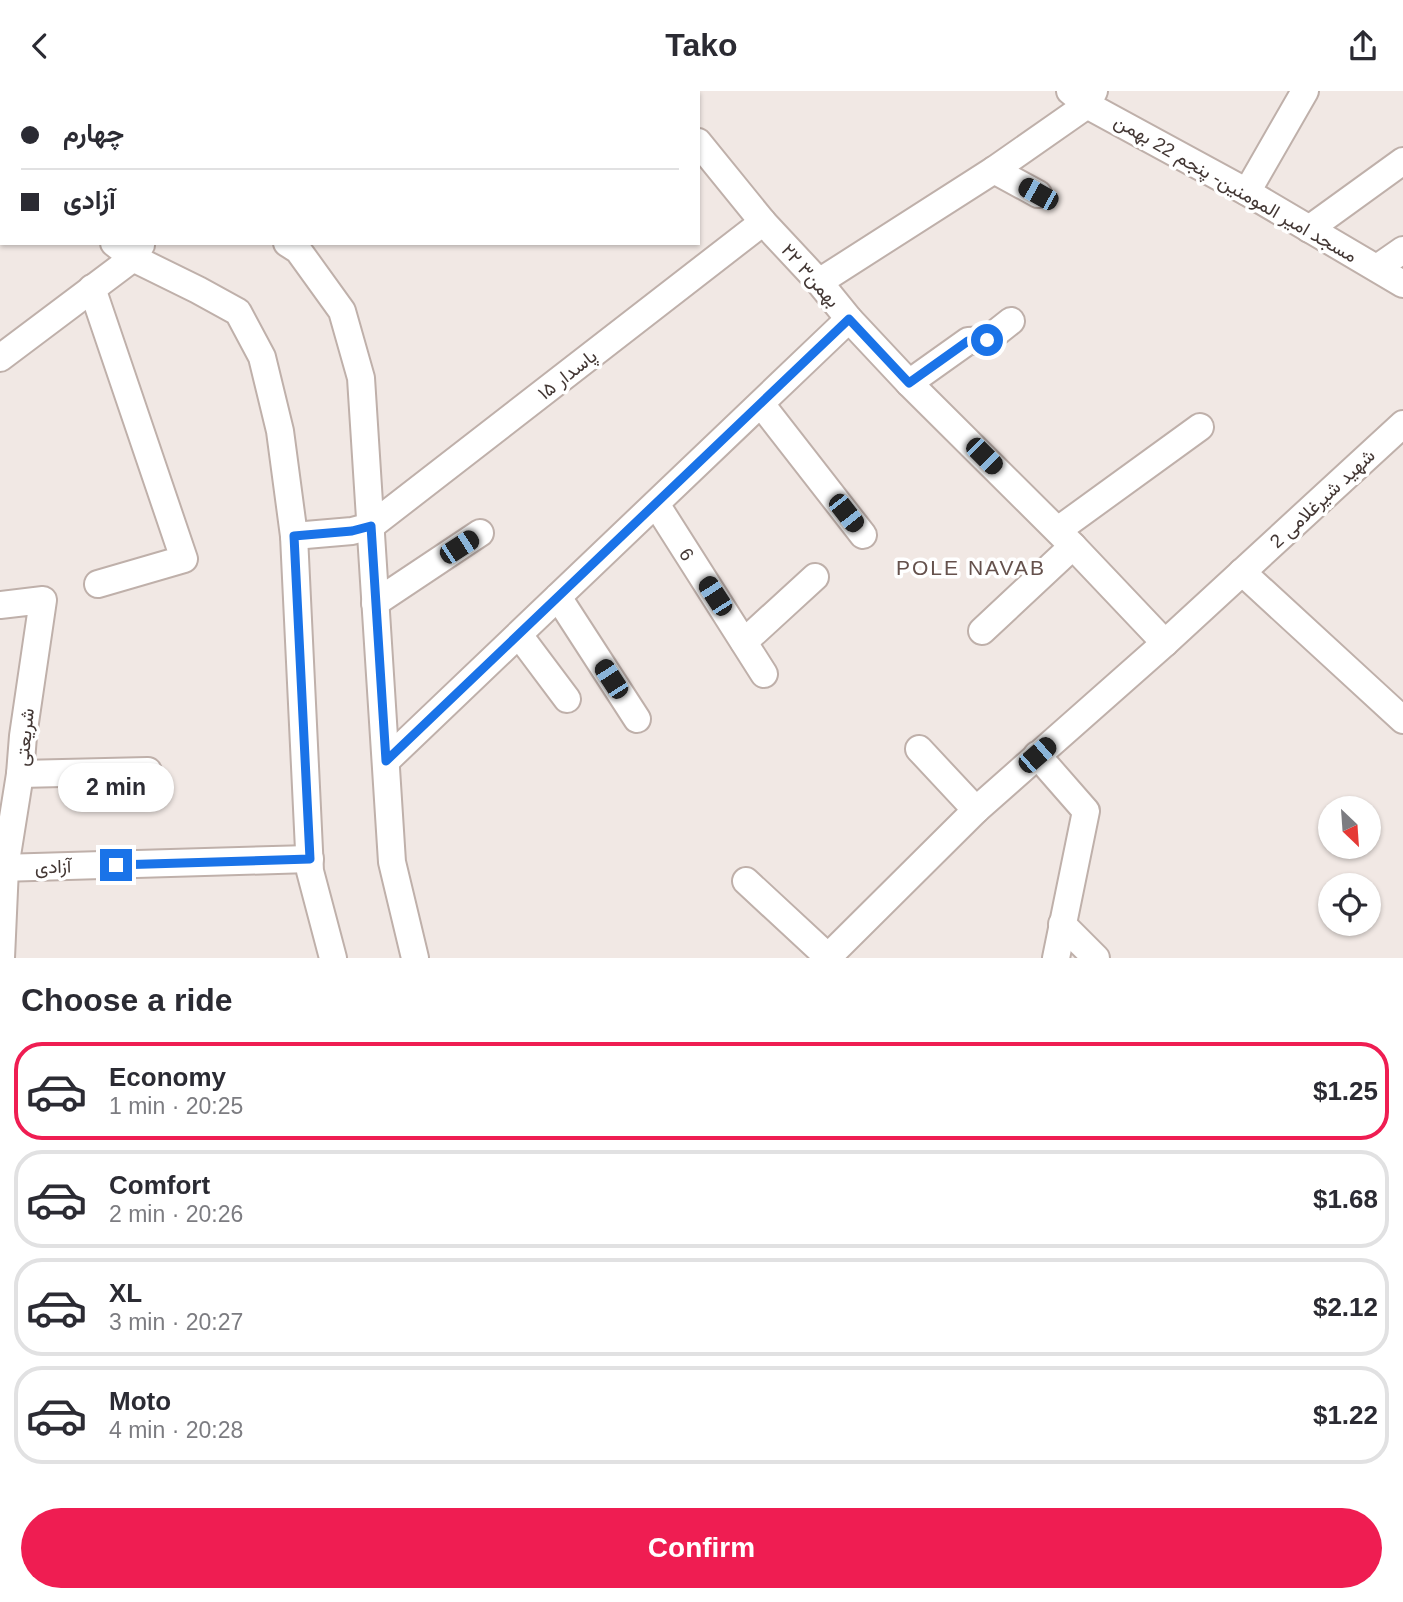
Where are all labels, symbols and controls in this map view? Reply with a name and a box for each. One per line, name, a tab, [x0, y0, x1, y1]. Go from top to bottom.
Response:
icon: back	[21, 27, 59, 65]
text: Tako	[665, 27, 738, 63]
icon: share	[1344, 27, 1382, 65]
street label: مسجد امیر المومنین- پنجم 22 بهمن	[1109, 110, 1361, 269]
text: چهارم	[63, 118, 124, 148]
car	[1015, 175, 1062, 213]
text: آزادی	[63, 185, 116, 215]
street label: ۲۲ بهمن۳	[777, 239, 844, 312]
route start	[971, 324, 1003, 356]
street label: پاسدار ۱۵	[534, 345, 603, 406]
car	[962, 434, 1007, 478]
street label: شهید شیرغلامی 2	[1266, 445, 1380, 553]
car	[825, 490, 868, 536]
car	[436, 527, 483, 567]
street label: 6	[675, 544, 698, 564]
district label: POLE NAVAB	[896, 556, 1046, 579]
car	[695, 573, 736, 619]
car	[591, 656, 632, 702]
street label: شریعتی	[11, 707, 39, 767]
car	[1015, 733, 1060, 777]
callout: 2 min	[58, 763, 174, 813]
text: 2 min	[86, 774, 146, 800]
north arrow	[1318, 796, 1381, 859]
map controls	[1318, 796, 1381, 936]
route end	[100, 849, 132, 881]
street label: آزادی	[34, 855, 73, 879]
button: locate	[1318, 873, 1381, 936]
text: Choose a ride	[21, 982, 233, 1018]
icon: car	[25, 1060, 88, 1123]
text: Economy	[109, 1062, 226, 1092]
text: $1.25	[1313, 1076, 1378, 1106]
text: 1 min · 20:25	[109, 1093, 243, 1119]
icon: car	[25, 1168, 88, 1231]
text: Comfort	[109, 1170, 210, 1200]
text: $1.68	[1313, 1184, 1378, 1214]
text: 2 min · 20:26	[109, 1201, 243, 1227]
icon: car	[25, 1276, 88, 1339]
text: XL	[109, 1278, 142, 1308]
text: $2.12	[1313, 1292, 1378, 1322]
text: 3 min · 20:27	[109, 1309, 243, 1335]
icon: car	[25, 1384, 88, 1447]
text: Moto	[109, 1386, 171, 1416]
text: $1.22	[1313, 1400, 1378, 1430]
text: 4 min · 20:28	[109, 1417, 243, 1443]
button: Confirm	[21, 1508, 1382, 1588]

